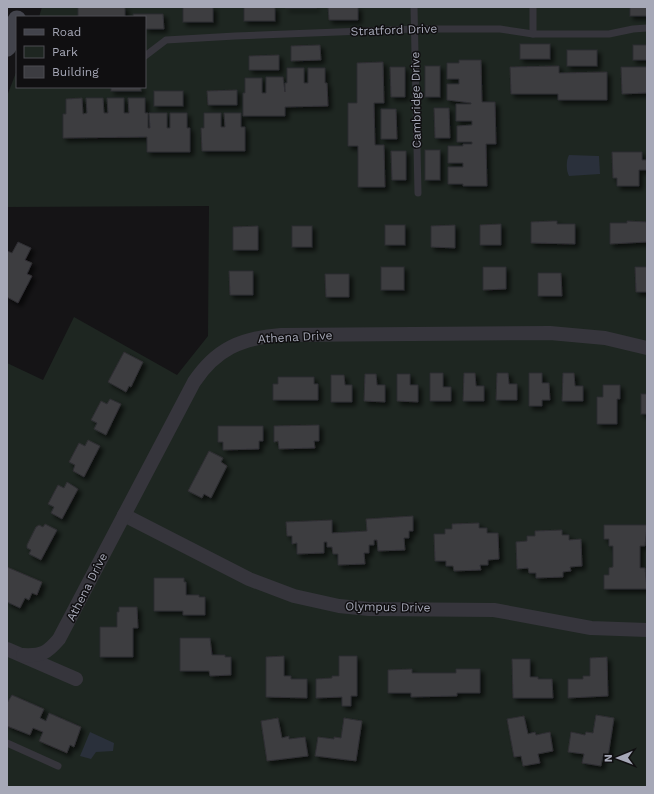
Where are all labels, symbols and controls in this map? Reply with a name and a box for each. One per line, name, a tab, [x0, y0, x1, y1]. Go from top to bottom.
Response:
legend	[16, 16, 146, 88]
street label: Stratford Drive	[350, 21, 438, 39]
text: Road	[52, 25, 81, 39]
text: Park	[52, 45, 78, 59]
street label: Cambridge Drive	[408, 51, 424, 149]
text: Building	[52, 65, 99, 79]
street label: Athena Drive	[257, 328, 333, 346]
street label: Athena Drive	[64, 550, 110, 623]
street label: Olympus Drive	[345, 599, 431, 615]
north arrow	[598, 738, 638, 778]
text: N	[602, 754, 615, 762]

